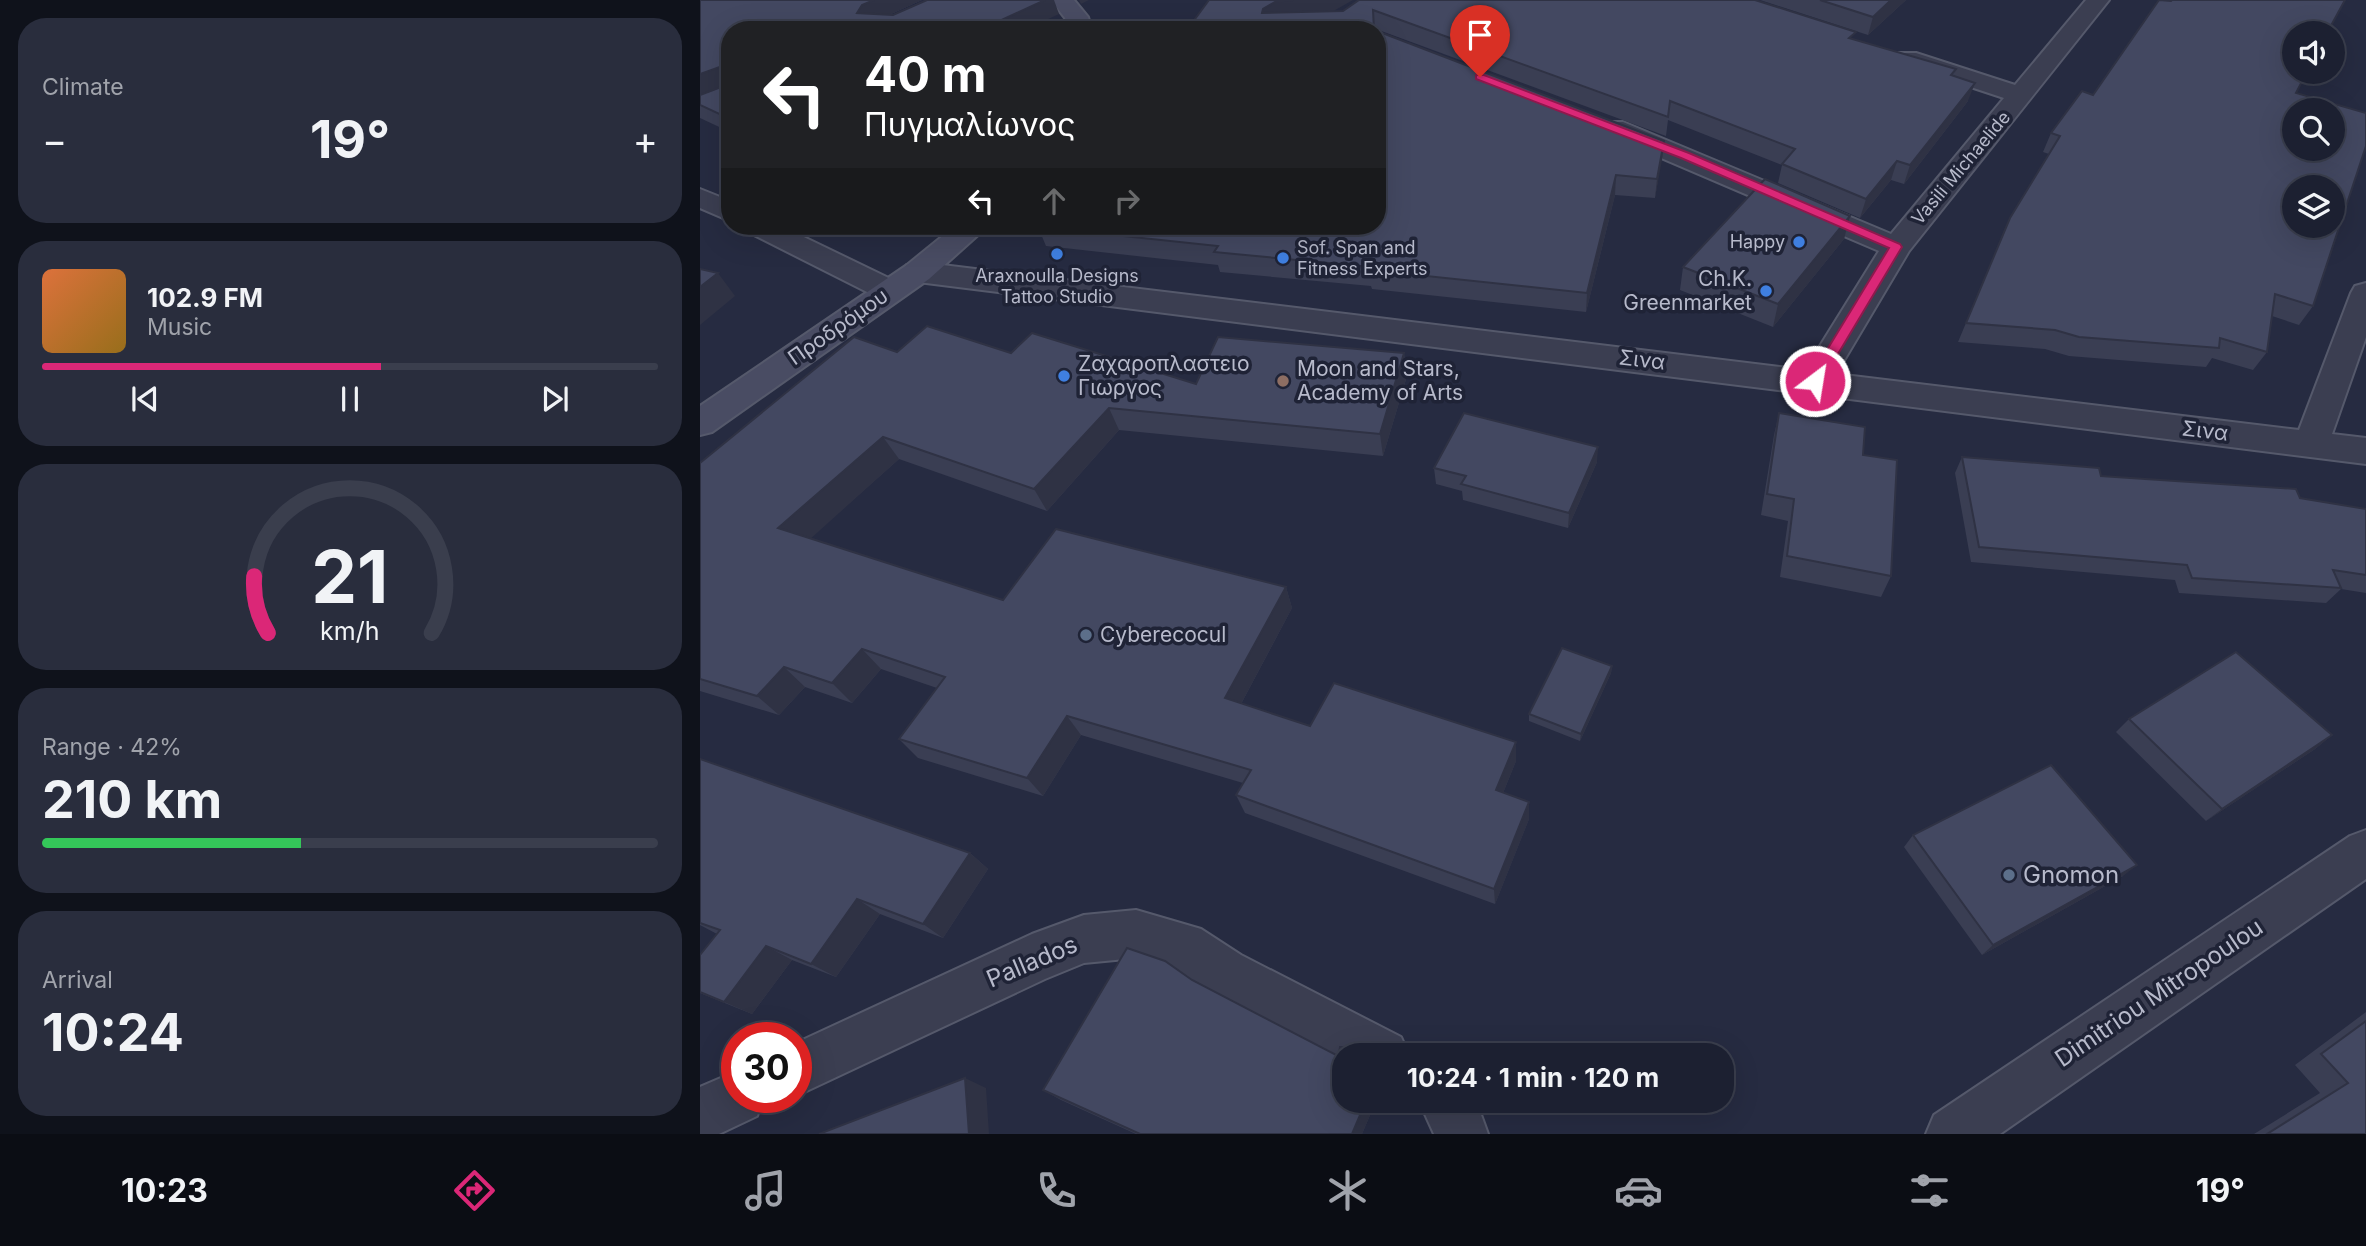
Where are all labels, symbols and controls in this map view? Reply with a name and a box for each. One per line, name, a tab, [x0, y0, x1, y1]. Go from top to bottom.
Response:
pin	[1450, 5, 1510, 77]
icon: arrive	[1461, 16, 1499, 54]
map controls	[2282, 21, 2345, 238]
button: sound	[2282, 21, 2345, 84]
text: 40 m	[864, 45, 987, 104]
icon: left	[749, 49, 840, 140]
text: Climate	[42, 73, 124, 101]
button: search	[2282, 98, 2345, 161]
text: Πυγμαλίωνος	[864, 105, 1075, 144]
street label: Vasili Michaelide	[1907, 107, 2014, 229]
text: 19°	[310, 108, 390, 171]
text: −	[42, 117, 67, 163]
text: +	[633, 117, 658, 163]
button: layers	[2282, 175, 2345, 238]
icon: left	[962, 182, 1000, 220]
icon: ahead	[1035, 182, 1073, 220]
icon: right	[1108, 182, 1146, 220]
place label: Happy	[1730, 231, 1785, 252]
marker: Happy	[1791, 234, 1807, 250]
place label: Sof. Span and Fitness Experts	[1297, 237, 1428, 279]
marker: Araxnoulla Designs Tattoo Studio	[1049, 246, 1065, 262]
marker: Sof. Span and Fitness Experts	[1275, 250, 1291, 266]
place label: Araxnoulla Designs Tattoo Studio	[975, 265, 1139, 307]
place label: Ch.K. Greenmarket	[1623, 266, 1752, 315]
text: 102.9 FM	[147, 282, 263, 313]
street label: Προδρόμου	[783, 283, 892, 370]
marker: Ch.K. Greenmarket	[1758, 283, 1774, 299]
text: Music	[147, 313, 212, 341]
street label: Σινα	[1618, 344, 1667, 375]
position arrow	[1778, 344, 1852, 418]
place label: Ζαχαροπλαστειο Γιωργος	[1078, 351, 1250, 400]
place label: Moon and Stars, Academy of Arts	[1297, 356, 1463, 405]
marker: Ζαχαροπλαστειο Γιωργος	[1056, 368, 1072, 384]
marker: Moon and Stars, Academy of Arts	[1275, 373, 1291, 389]
icon: previous	[126, 380, 164, 418]
icon: pause	[331, 380, 369, 418]
icon: next	[536, 380, 574, 418]
street label: Σινα	[2181, 415, 2230, 446]
text: 21	[311, 532, 389, 621]
text: km/h	[320, 616, 380, 646]
place label: Cyberecocul	[1100, 622, 1226, 647]
marker: Cyberecocul	[1078, 627, 1094, 643]
text: Range · 42%	[42, 733, 182, 761]
text: 210 km	[42, 768, 222, 831]
place label: Gnomon	[2023, 860, 2119, 889]
marker: Gnomon	[2001, 867, 2017, 883]
street label: Dimitriou Mitropoulou	[2049, 912, 2268, 1073]
street label: Pallados	[982, 930, 1082, 994]
text: Arrival	[42, 966, 113, 994]
text: 10:24	[42, 1001, 184, 1064]
speed limit sign: 30	[721, 1022, 812, 1113]
text: 10:24 · 1 min · 120 m	[1407, 1062, 1659, 1093]
icon: directions	[450, 1166, 499, 1215]
icon: music	[741, 1166, 790, 1215]
icon: phone	[1032, 1166, 1081, 1215]
icon: climate	[1323, 1166, 1372, 1215]
icon: car	[1614, 1166, 1663, 1215]
icon: filters	[1905, 1166, 1954, 1215]
text: 10:23	[121, 1171, 208, 1210]
text: 19°	[2196, 1171, 2245, 1210]

